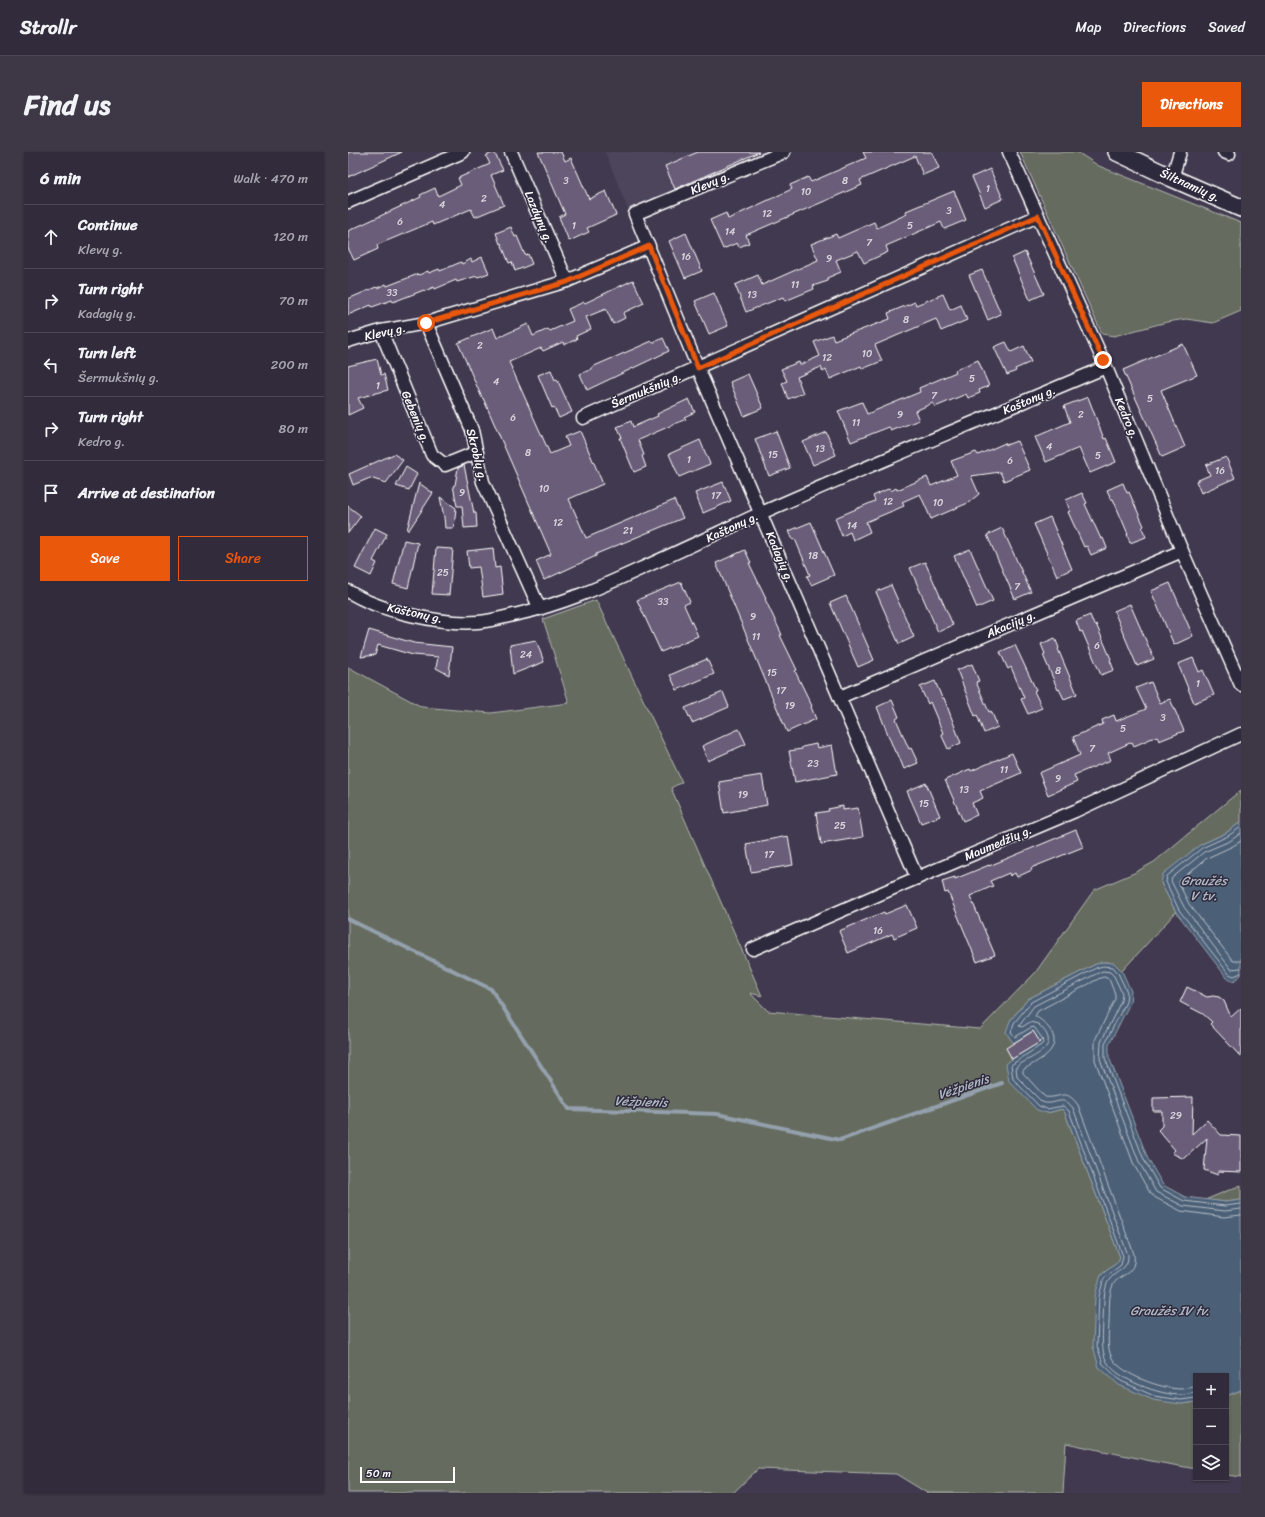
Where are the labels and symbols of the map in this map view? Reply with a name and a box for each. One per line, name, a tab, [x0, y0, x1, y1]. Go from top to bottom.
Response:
street label: Šiltnamių g.	[1156, 162, 1224, 208]
street label: Klevų g.	[687, 165, 733, 201]
house number: 3	[563, 172, 569, 190]
house number: 8	[842, 172, 848, 190]
house number: 1	[986, 180, 990, 198]
house number: 10	[801, 183, 811, 201]
street label: Lazdynų g.	[518, 187, 560, 247]
house number: 2	[481, 190, 487, 208]
house number: 4	[439, 196, 445, 214]
house number: 3	[946, 202, 952, 220]
house number: 12	[762, 205, 772, 223]
house number: 6	[397, 213, 403, 231]
house number: 1	[572, 217, 576, 235]
house number: 5	[907, 217, 913, 235]
house number: 14	[725, 223, 735, 241]
house number: 7	[866, 234, 873, 252]
house number: 16	[681, 248, 691, 266]
house number: 9	[826, 250, 832, 268]
house number: 11	[791, 276, 799, 294]
house number: 33	[387, 284, 398, 302]
house number: 13	[747, 286, 757, 304]
house number: 8	[903, 311, 909, 329]
route start	[417, 314, 435, 332]
street label: Klevų g.	[362, 317, 408, 347]
house number: 2	[477, 337, 483, 355]
house number: 10	[862, 345, 872, 363]
house number: 12	[822, 349, 832, 367]
route end	[1094, 351, 1112, 369]
street label: Šermukšnių g.	[607, 365, 685, 415]
house number: 5	[969, 370, 975, 388]
house number: 4	[493, 373, 499, 391]
house number: 1	[376, 377, 380, 395]
street label: Kaštonų g.	[999, 379, 1059, 421]
street label: Gebenių g.	[395, 387, 437, 447]
house number: 7	[931, 387, 938, 405]
house number: 5	[1147, 390, 1153, 408]
street label: Kedro g.	[1108, 394, 1146, 442]
house number: 9	[897, 406, 903, 424]
house number: 2	[1078, 406, 1084, 424]
house number: 6	[510, 409, 516, 427]
house number: 11	[852, 414, 860, 432]
street label: Skroblų g.	[460, 426, 494, 484]
house number: 4	[1046, 438, 1052, 456]
house number: 13	[815, 440, 825, 458]
house number: 8	[525, 444, 531, 462]
house number: 15	[768, 446, 778, 464]
house number: 5	[1095, 447, 1101, 465]
house number: 1	[687, 451, 691, 469]
house number: 6	[1007, 452, 1013, 470]
house number: 16	[1215, 462, 1225, 480]
house number: 10	[539, 480, 549, 498]
house number: 9	[459, 484, 465, 502]
house number: 17	[711, 487, 722, 505]
house number: 12	[883, 493, 893, 511]
house number: 10	[933, 494, 943, 512]
street label: Kaštonų g.	[702, 505, 762, 549]
house number: 12	[553, 514, 563, 532]
house number: 14	[847, 517, 857, 535]
house number: 21	[623, 522, 633, 540]
street label: Kadagių g.	[759, 528, 801, 586]
house number: 18	[808, 547, 818, 565]
house number: 25	[437, 564, 449, 582]
house number: 7	[1014, 578, 1021, 596]
house number: 33	[658, 593, 669, 611]
street label: Kaštonų g.	[385, 596, 445, 630]
street label: Akacijų g.	[982, 604, 1039, 645]
house number: 9	[750, 608, 756, 626]
house number: 11	[752, 628, 760, 646]
house number: 6	[1094, 637, 1100, 655]
house number: 24	[520, 646, 532, 664]
house number: 8	[1055, 662, 1061, 680]
house number: 15	[767, 664, 777, 682]
house number: 1	[1196, 675, 1200, 693]
house number: 17	[776, 682, 787, 700]
house number: 19	[785, 697, 795, 715]
house number: 3	[1160, 709, 1166, 727]
house number: 5	[1120, 720, 1126, 738]
house number: 7	[1089, 740, 1096, 758]
house number: 23	[807, 755, 819, 773]
house number: 11	[1000, 761, 1008, 779]
house number: 9	[1055, 770, 1061, 788]
house number: 13	[959, 781, 969, 799]
house number: 19	[738, 786, 748, 804]
house number: 15	[919, 795, 929, 813]
house number: 25	[834, 817, 846, 835]
street label: Maumedžių g.	[961, 819, 1035, 867]
house number: 17	[764, 846, 775, 864]
water label: Graužės V tv.	[1181, 869, 1229, 907]
house number: 16	[873, 922, 883, 940]
water label: Vėžpienis	[935, 1066, 993, 1106]
water label: Vėžpienis	[614, 1089, 669, 1114]
house number: 29	[1170, 1107, 1182, 1125]
water label: Graužės IV tv.	[1130, 1299, 1210, 1322]
scale bar	[360, 1465, 455, 1484]

